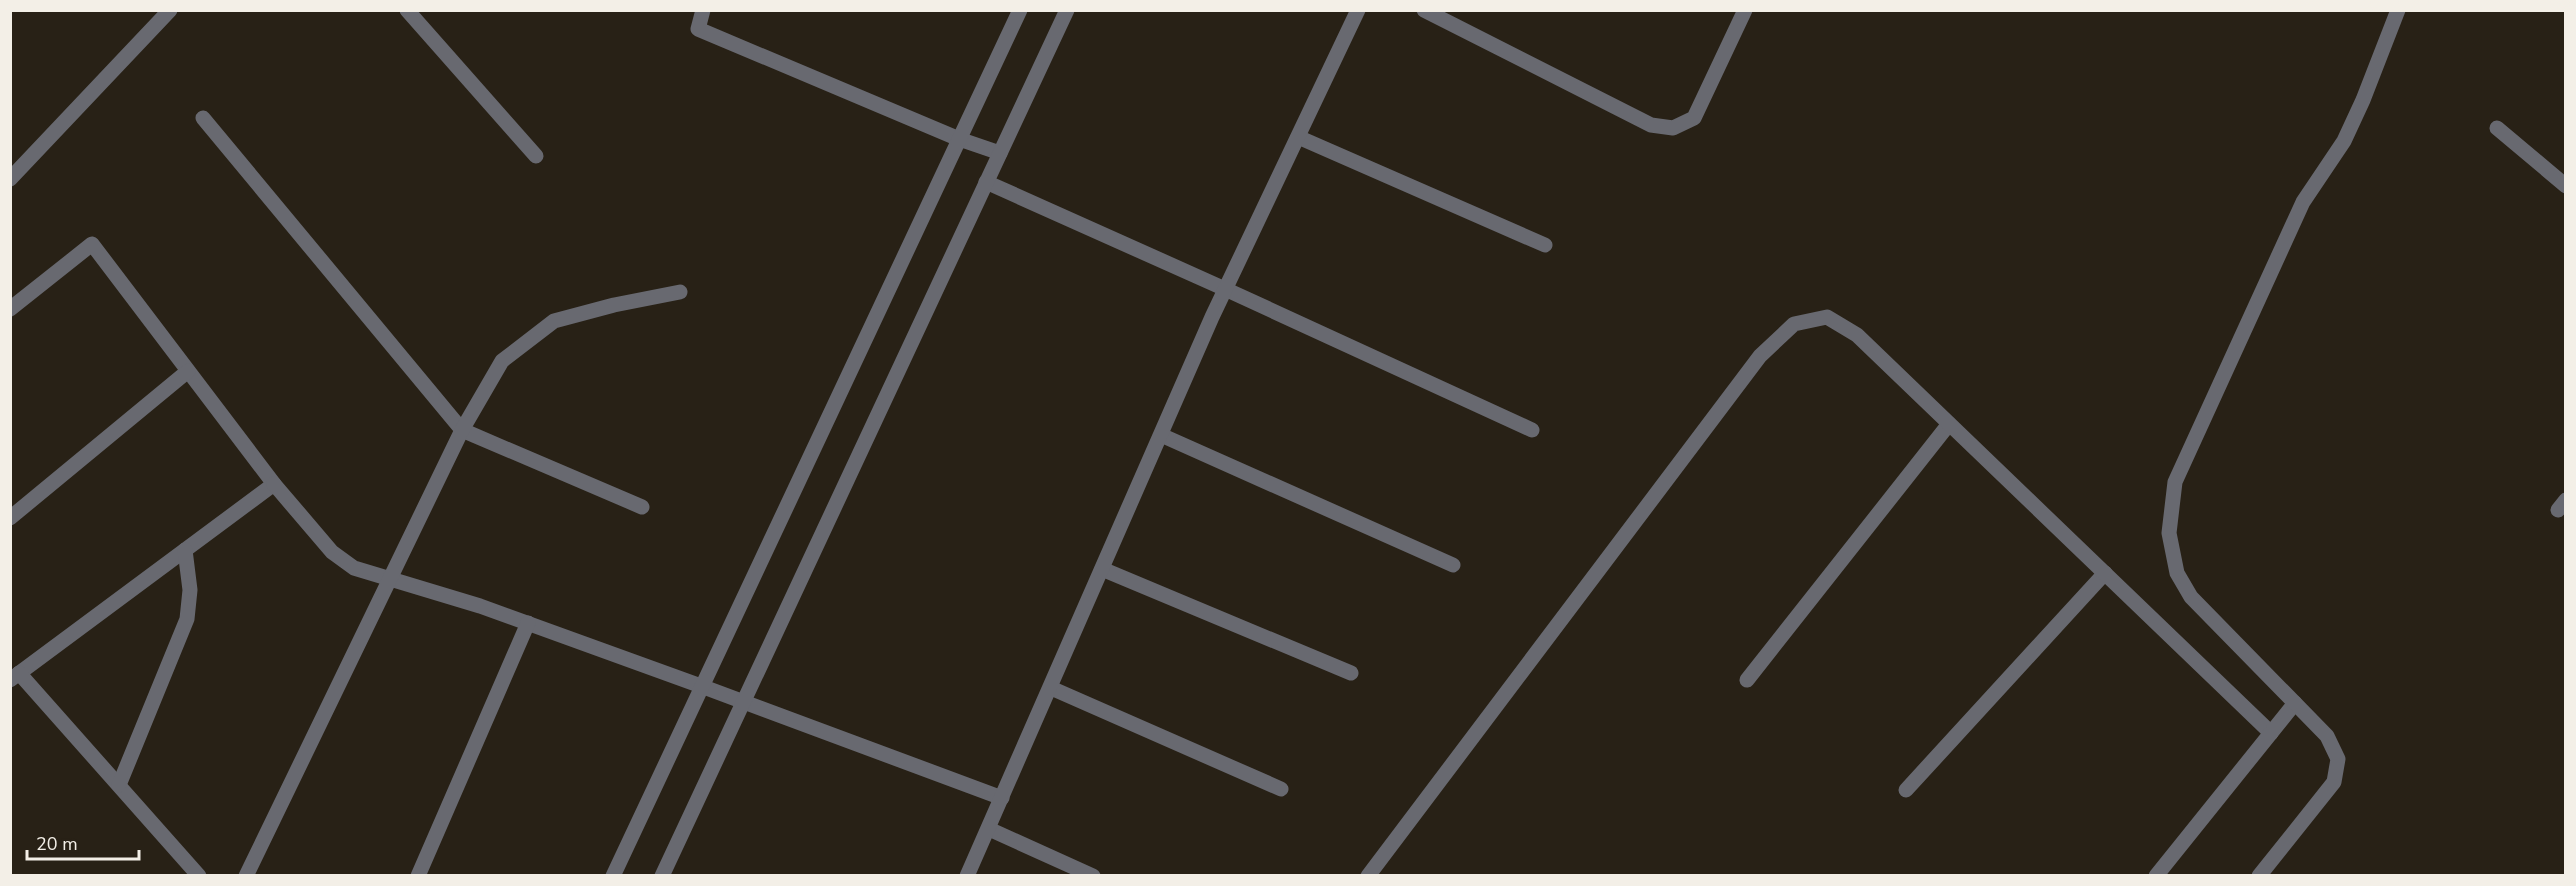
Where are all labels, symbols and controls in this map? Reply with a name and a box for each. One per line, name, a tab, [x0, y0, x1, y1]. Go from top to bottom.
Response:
scale bar	[27, 823, 140, 861]
text: 20 m	[36, 832, 78, 856]

